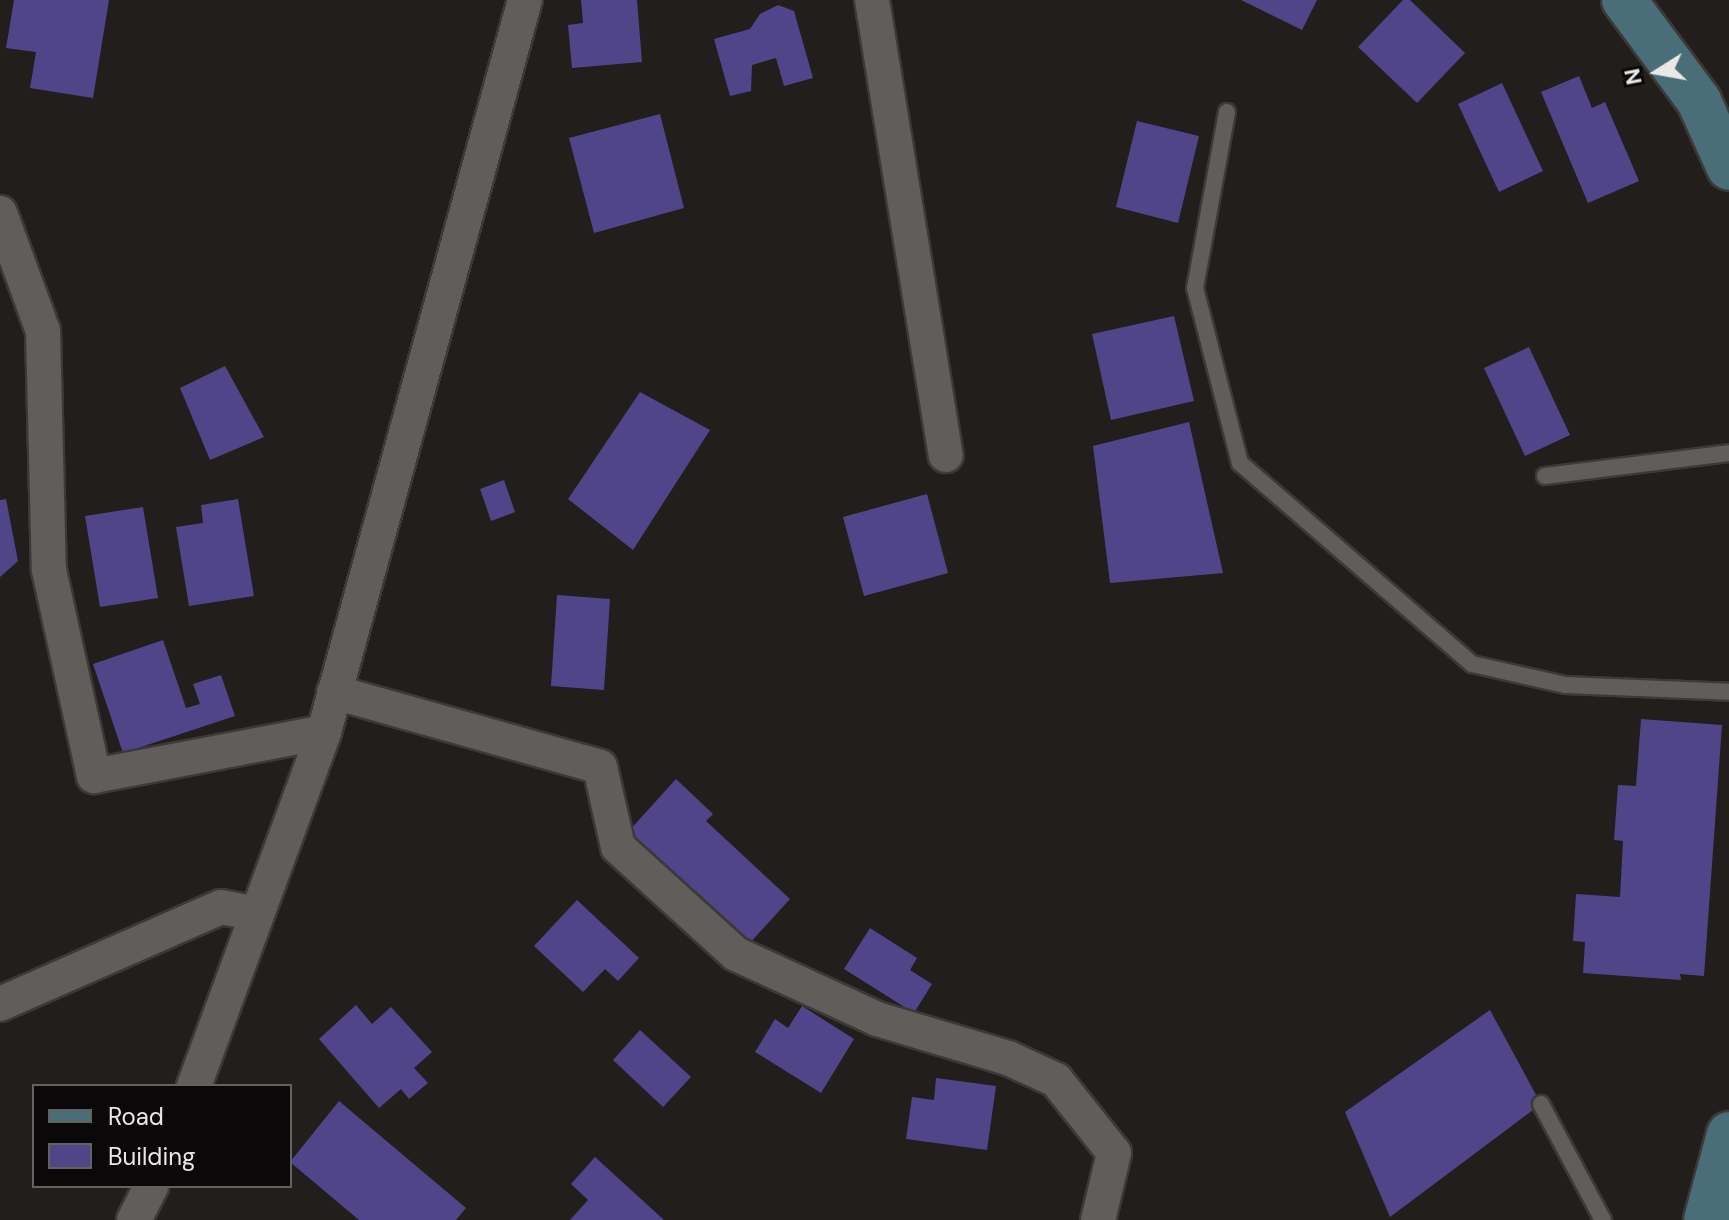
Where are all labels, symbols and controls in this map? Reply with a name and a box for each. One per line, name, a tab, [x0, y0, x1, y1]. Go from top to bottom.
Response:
north arrow	[1617, 32, 1697, 112]
text: N	[1617, 66, 1649, 87]
legend	[32, 1084, 292, 1188]
text: Road	[108, 1101, 164, 1132]
text: Building	[108, 1141, 195, 1172]

